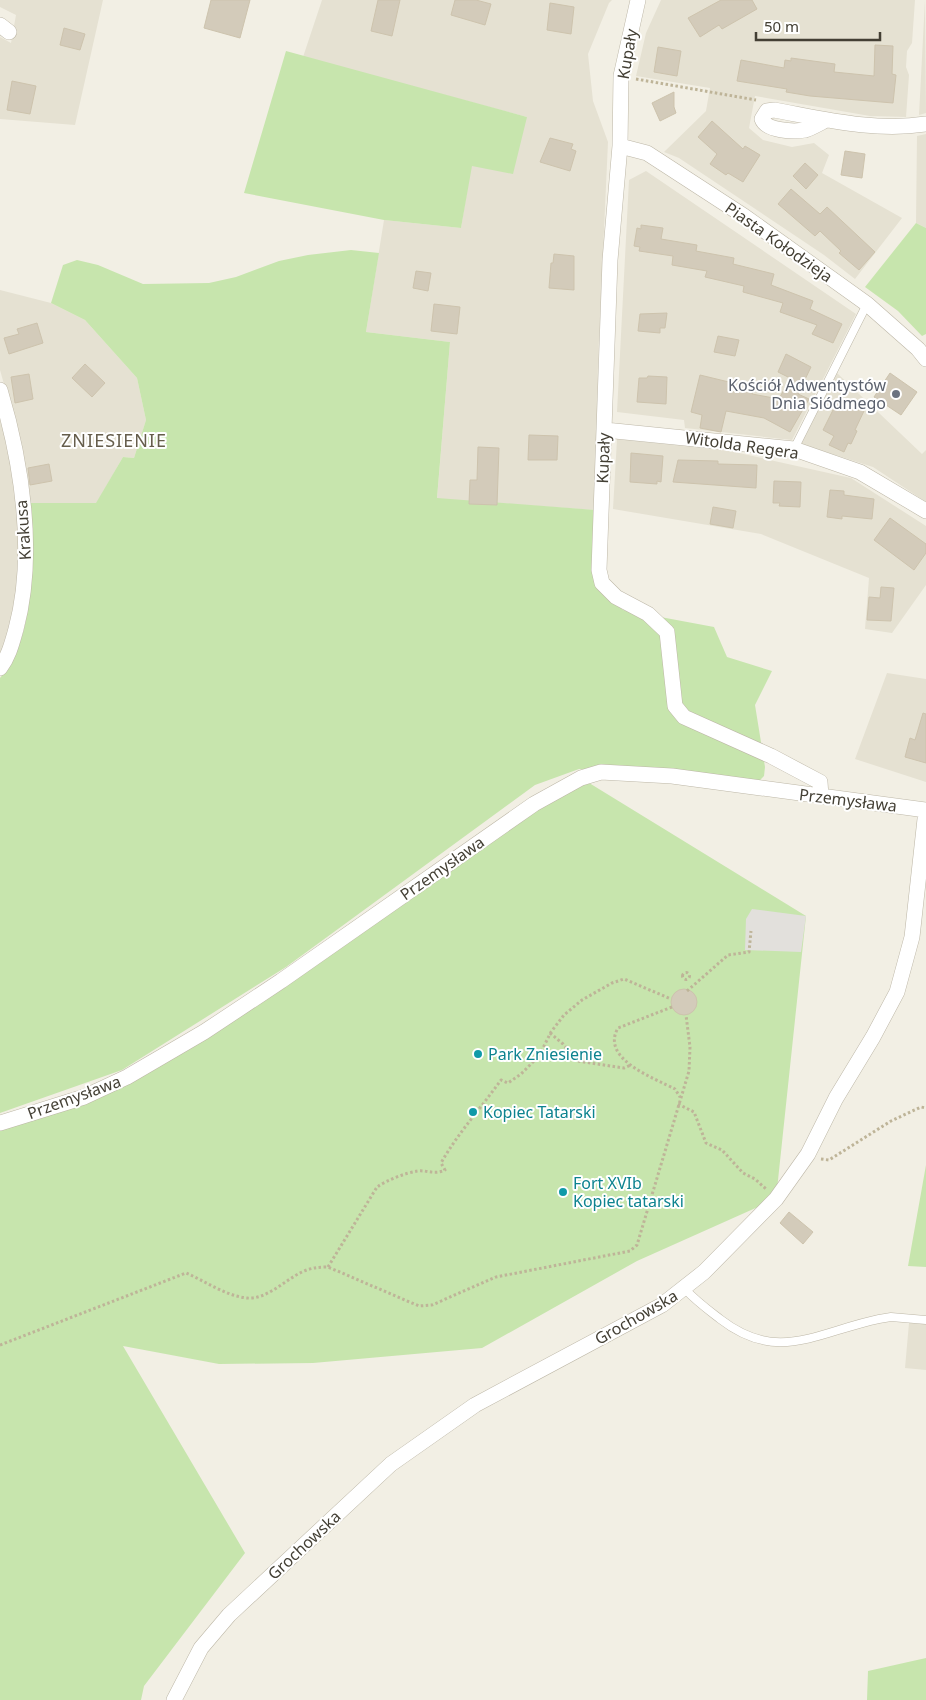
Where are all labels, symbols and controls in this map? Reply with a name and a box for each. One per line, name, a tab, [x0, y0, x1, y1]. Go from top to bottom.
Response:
scale bar	[756, 10, 880, 42]
text: 50 m	[764, 16, 799, 36]
street label: Kupały	[612, 26, 642, 81]
street label: Piasta Kołodzieja	[721, 197, 837, 287]
place label: Kościół Adwentystów Dnia Siódmego	[728, 374, 886, 414]
marker: Kościół Adwentystów Dnia Siódmego	[890, 388, 902, 400]
street label: Witolda Regera	[684, 426, 800, 464]
district label: ZNIESIENIE	[61, 428, 167, 452]
street label: Kupały	[591, 431, 615, 484]
street label: Krakusa	[10, 499, 36, 561]
street label: Przemysława	[798, 783, 898, 817]
street label: Przemysława	[395, 831, 489, 905]
place label: Park Zniesienie	[488, 1043, 602, 1065]
marker: Park Zniesienie	[472, 1048, 484, 1060]
street label: Przemysława	[24, 1070, 124, 1124]
place label: Kopiec Tatarski	[483, 1101, 596, 1123]
marker: Kopiec Tatarski	[467, 1106, 479, 1118]
place label: Fort XVIb Kopiec tatarski	[573, 1172, 684, 1212]
marker: Fort XVIb Kopiec tatarski	[557, 1186, 569, 1198]
street label: Grochowska	[591, 1284, 681, 1350]
street label: Grochowska	[263, 1505, 345, 1585]

